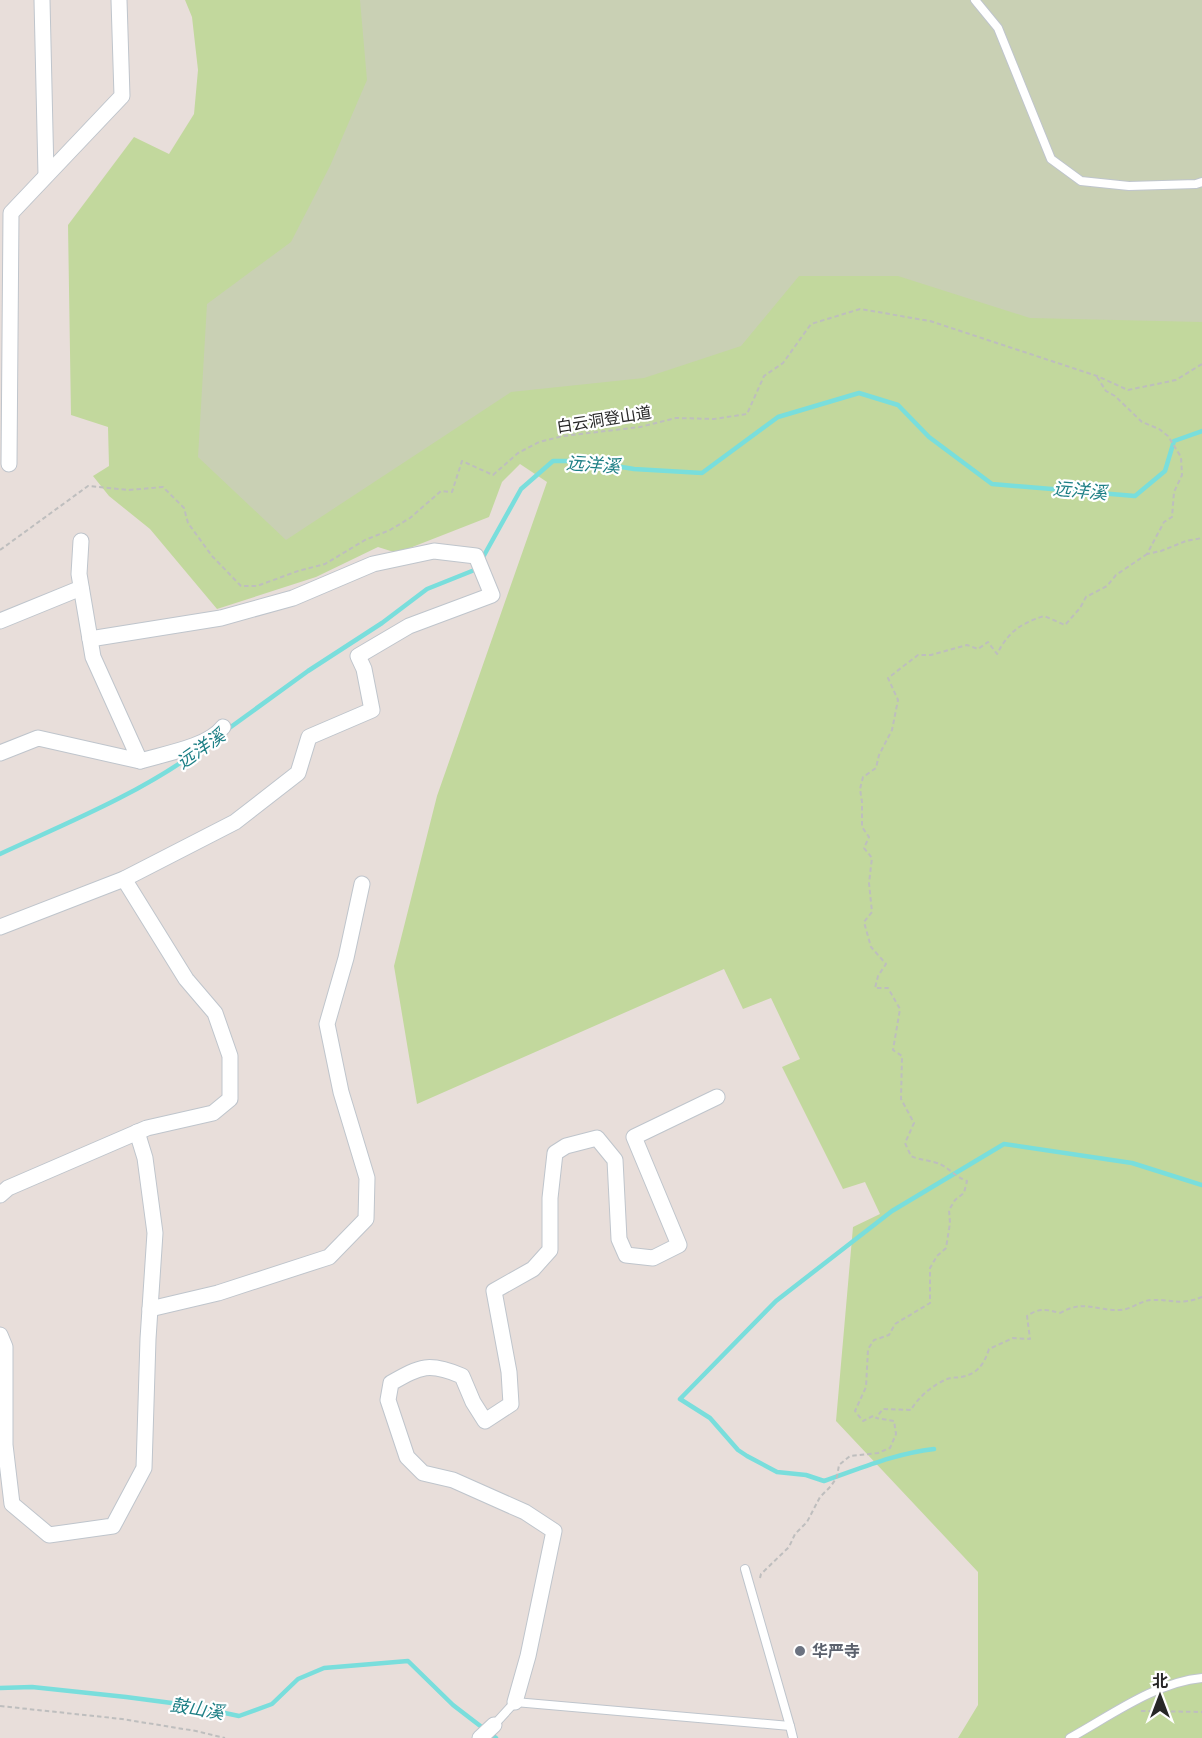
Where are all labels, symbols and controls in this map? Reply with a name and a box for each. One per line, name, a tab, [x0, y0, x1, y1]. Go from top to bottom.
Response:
street label: 白云洞登山道	[555, 402, 653, 436]
water label: 远洋溪	[565, 451, 623, 478]
water label: 远洋溪	[1052, 477, 1110, 504]
water label: 远洋溪	[172, 723, 231, 773]
place label: 华严寺	[812, 1641, 860, 1661]
marker: 华严寺	[793, 1644, 807, 1658]
north arrow	[1130, 1666, 1190, 1726]
text: 北	[1152, 1671, 1168, 1691]
water label: 鼓山溪	[169, 1693, 228, 1724]

